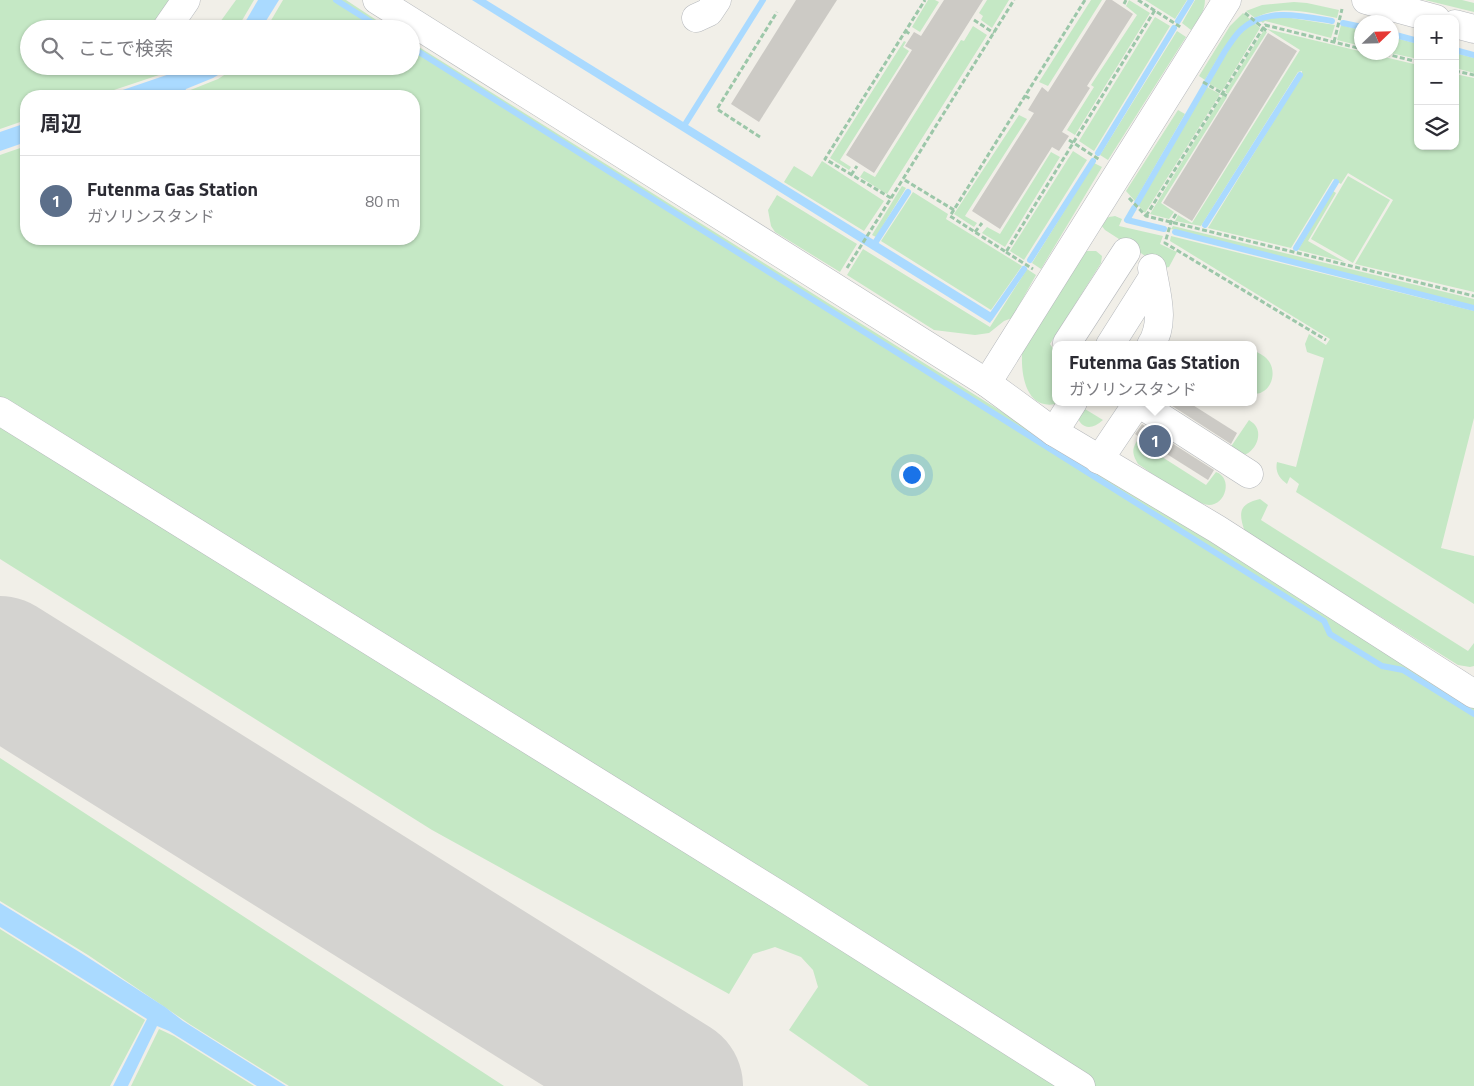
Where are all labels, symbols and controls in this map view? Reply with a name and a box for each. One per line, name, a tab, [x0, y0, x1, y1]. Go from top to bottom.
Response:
north arrow	[1354, 15, 1399, 60]
map controls	[1414, 15, 1459, 150]
button: +	[1414, 15, 1459, 60]
search box	[20, 20, 420, 75]
text: ここで検索	[78, 33, 173, 62]
icon: search	[38, 34, 66, 62]
button: −	[1414, 60, 1459, 105]
button: layers	[1414, 105, 1459, 150]
text: 周辺	[40, 107, 82, 139]
text: Futenma Gas Station	[87, 174, 258, 203]
text: 1	[52, 189, 60, 213]
text: 80 m	[365, 189, 400, 213]
text: ガソリンスタンド	[87, 204, 215, 228]
popup	[1052, 341, 1257, 406]
text: Futenma Gas Station	[1069, 347, 1240, 376]
text: ガソリンスタンド	[1069, 377, 1197, 401]
pin: 1	[1139, 422, 1171, 460]
your location	[899, 462, 925, 488]

